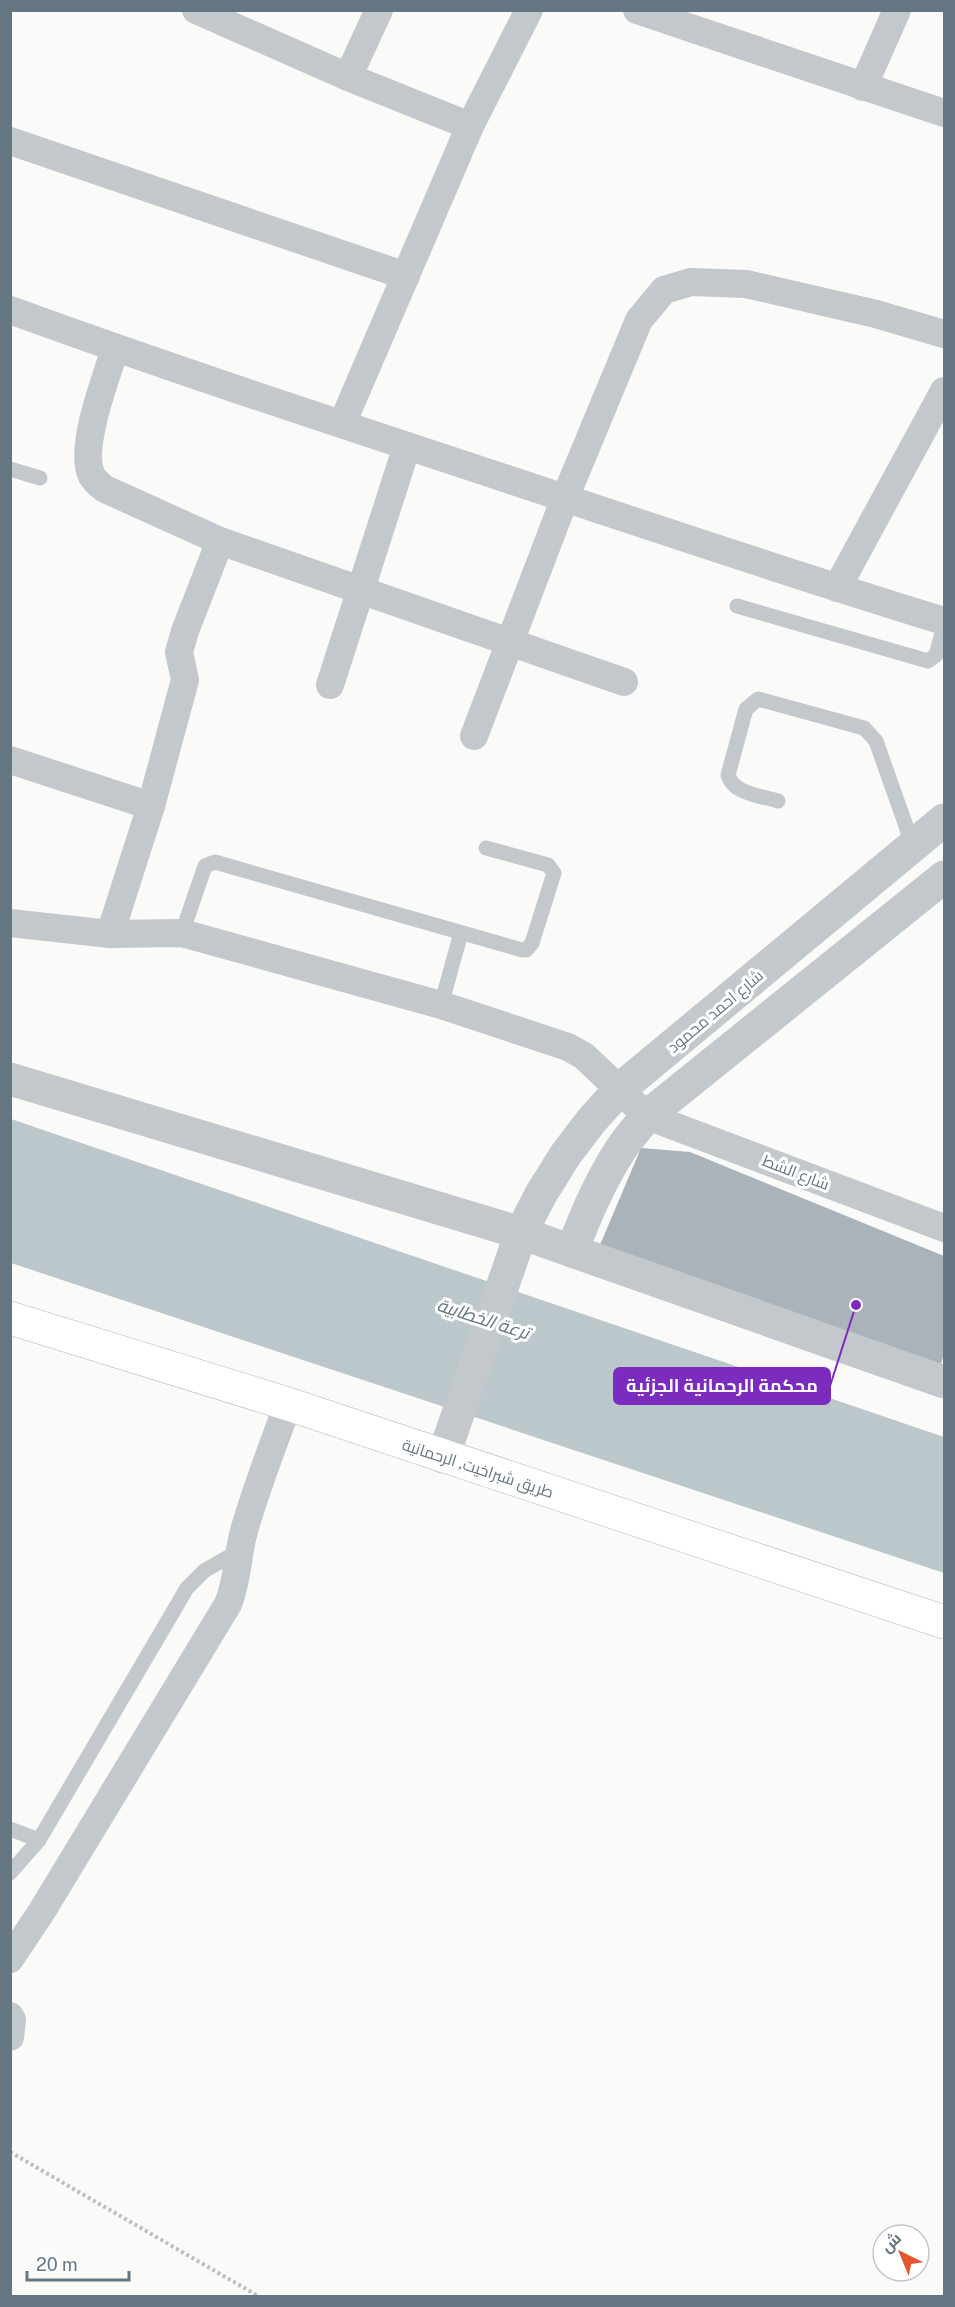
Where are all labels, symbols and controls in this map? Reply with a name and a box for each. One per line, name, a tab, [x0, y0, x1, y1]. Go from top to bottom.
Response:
street label: شارع احمد محمود	[664, 966, 768, 1058]
street label: شارع الشط	[759, 1151, 832, 1196]
water label: ترعة الخطابية	[434, 1294, 535, 1344]
callout: محكمة الرحمانية الجزئية	[614, 1368, 830, 1404]
text: محكمة الرحمانية الجزئية	[626, 1375, 818, 1397]
street label: طريق شبراخيت, الرحمانية	[400, 1435, 556, 1503]
north arrow	[871, 2223, 931, 2283]
text: ش	[877, 2228, 905, 2256]
scale bar	[27, 2244, 129, 2282]
text: 20 m	[36, 2254, 78, 2275]

